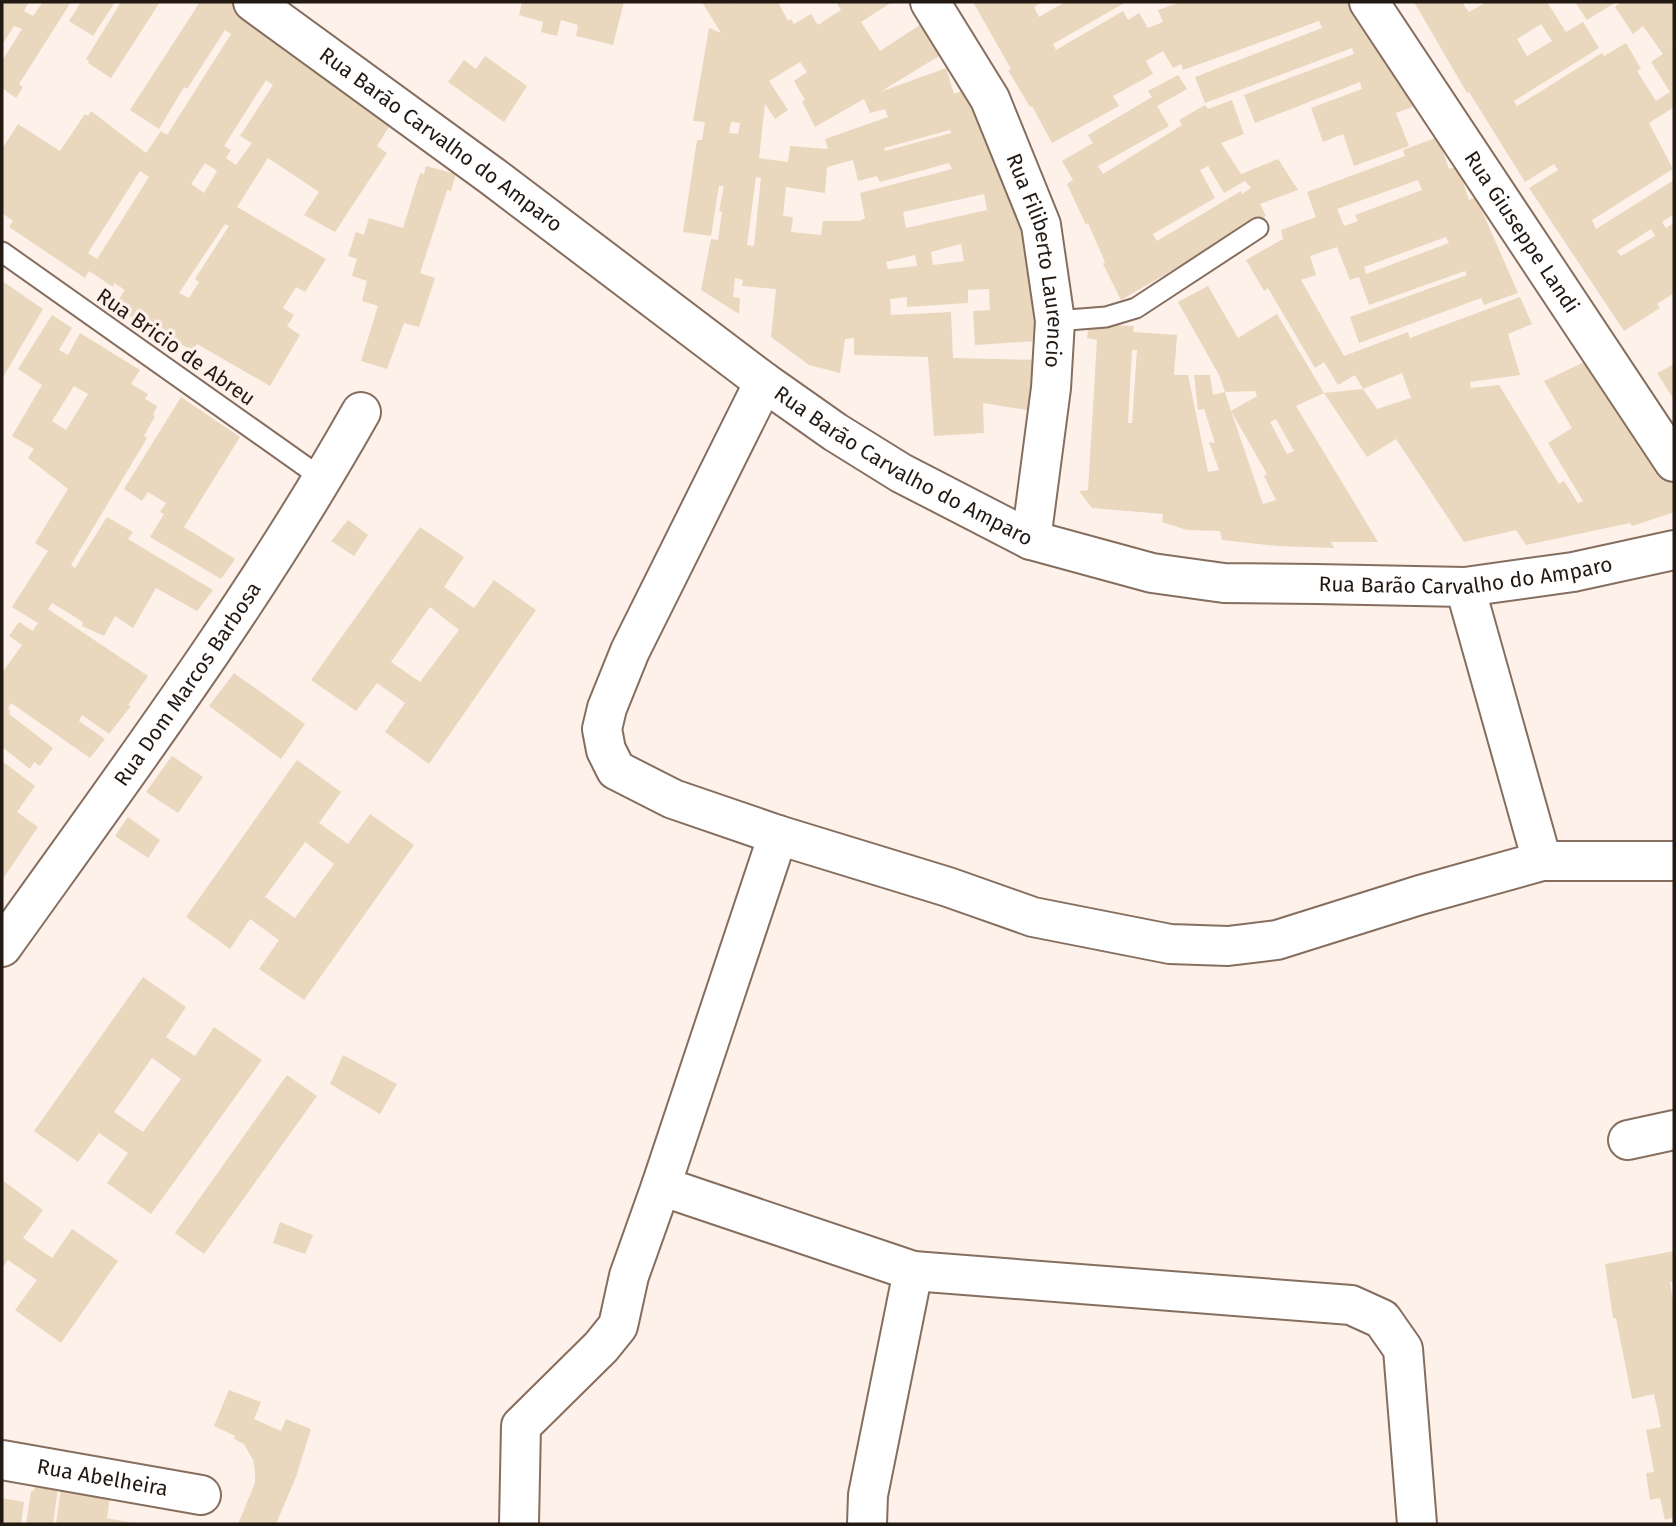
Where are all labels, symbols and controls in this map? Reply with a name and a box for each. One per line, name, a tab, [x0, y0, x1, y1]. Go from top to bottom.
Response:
street label: Rua Barão Carvalho do Amparo	[314, 42, 568, 238]
street label: Rua Giuseppe Landi	[1458, 146, 1585, 318]
street label: Rua Filiberto Laurencio	[1000, 150, 1068, 369]
street label: Rua Bricio de Abreu	[92, 283, 260, 411]
street label: Rua Barão Carvalho do Amparo	[769, 380, 1037, 552]
street label: Rua Barão Carvalho do Amparo	[1318, 551, 1615, 600]
street label: Rua Dom Marcos Barbosa	[108, 577, 267, 791]
street label: Rua Abelheira	[35, 1453, 170, 1502]

